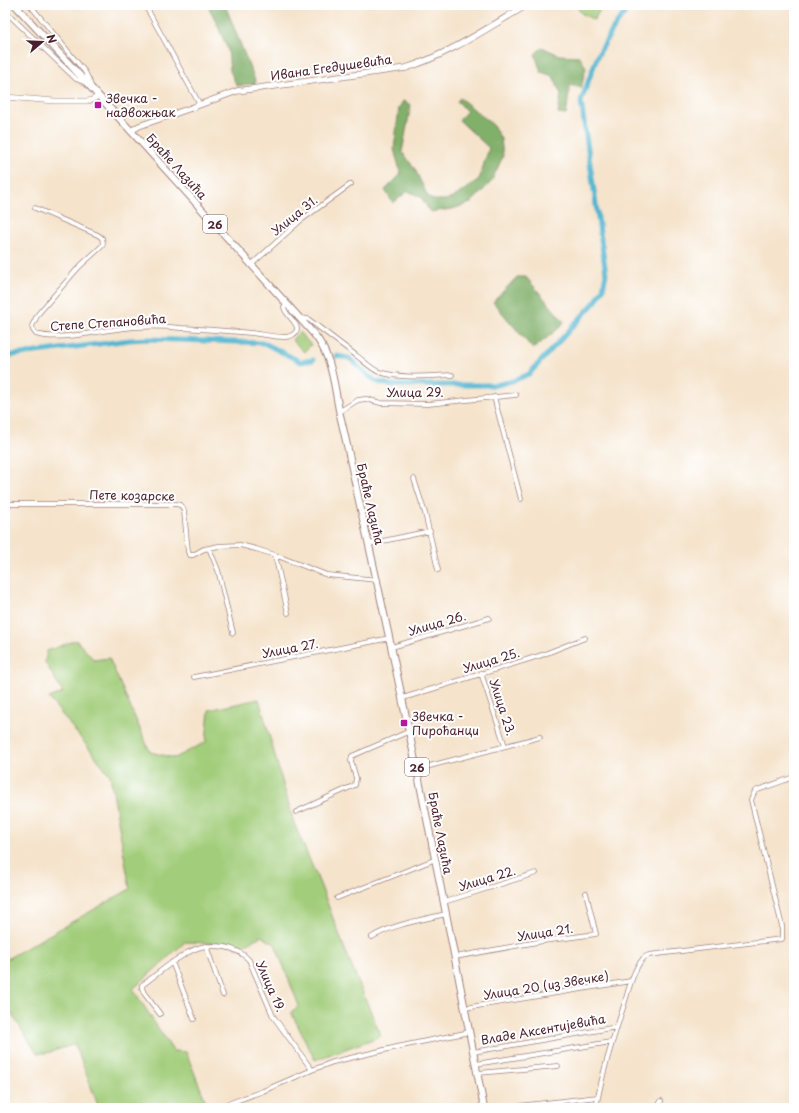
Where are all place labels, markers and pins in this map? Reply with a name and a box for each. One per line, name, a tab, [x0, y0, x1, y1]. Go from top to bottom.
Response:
place label: Звечка - надвожњак	[105, 89, 176, 121]
marker: Звечка - надвожњак	[93, 100, 103, 110]
place label: Звечка - Пироћанци	[411, 707, 479, 739]
marker: Звечка - Пироћанци	[399, 718, 409, 728]

